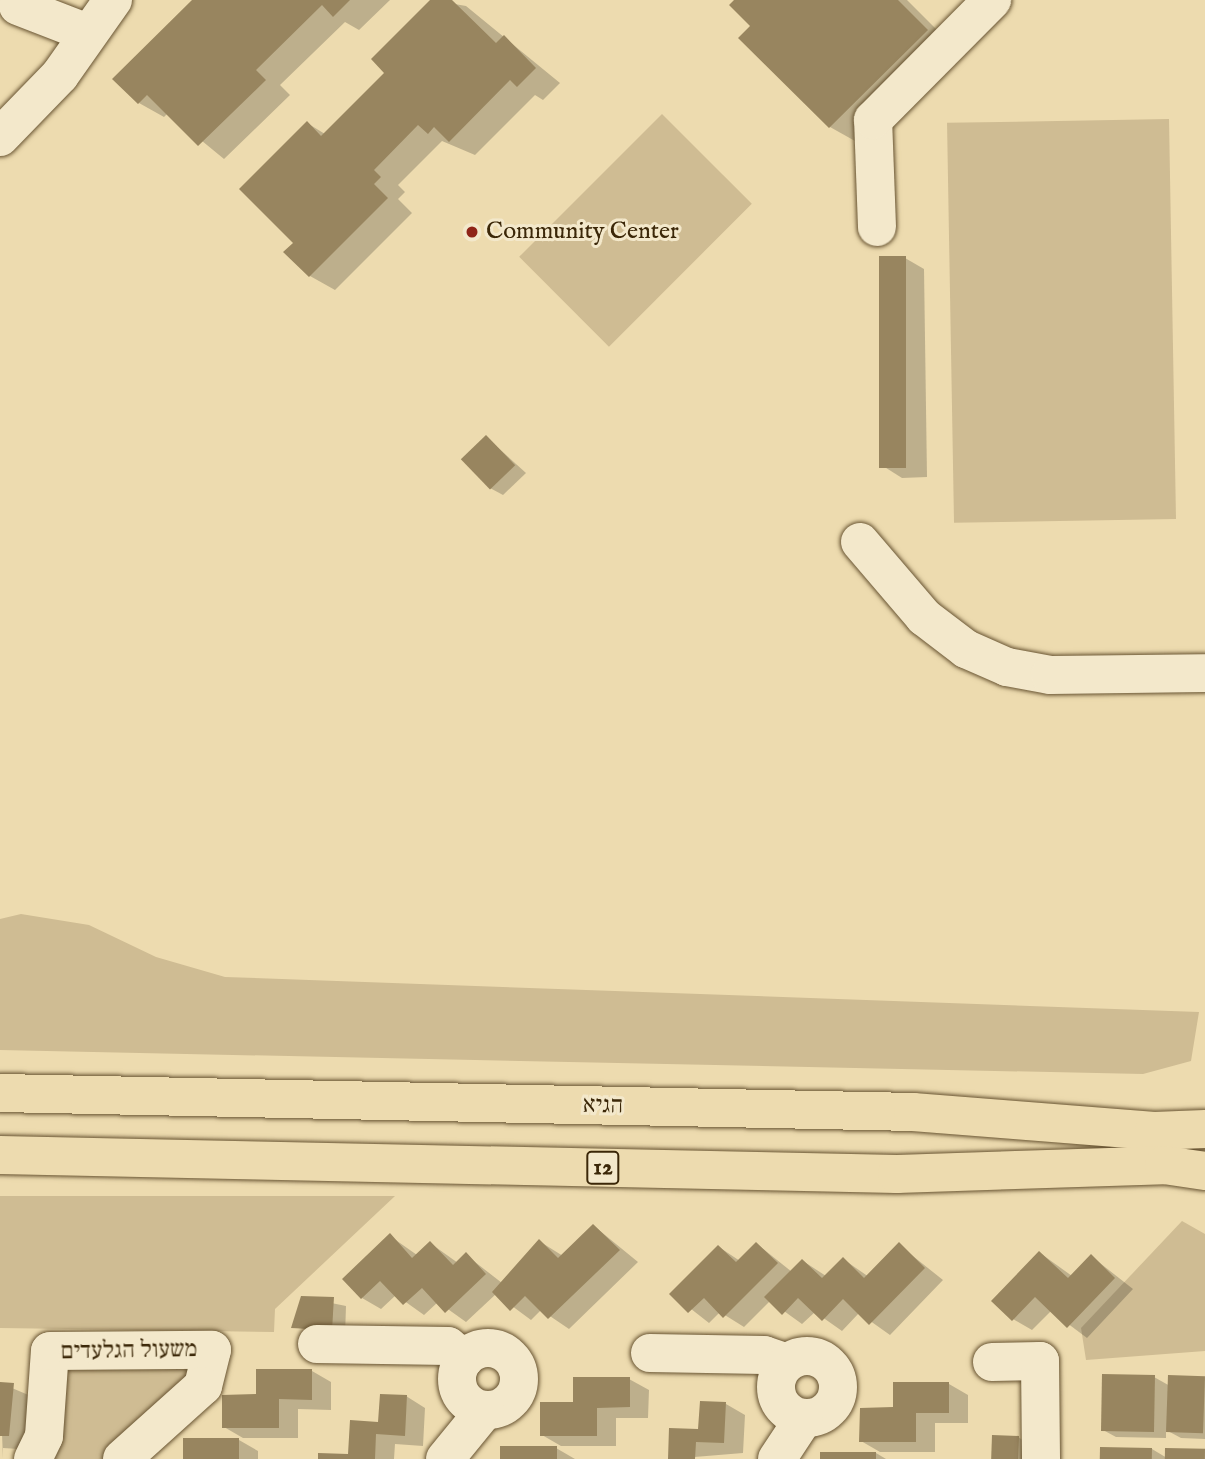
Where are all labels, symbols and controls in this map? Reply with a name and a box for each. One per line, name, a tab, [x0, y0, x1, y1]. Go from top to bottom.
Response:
place label: Community Center	[486, 218, 679, 246]
marker: Community Center	[464, 224, 480, 240]
street label: הגיא	[583, 1091, 623, 1121]
road number: 12	[586, 1148, 620, 1188]
street label: משעול הגלעדים	[60, 1335, 198, 1367]

